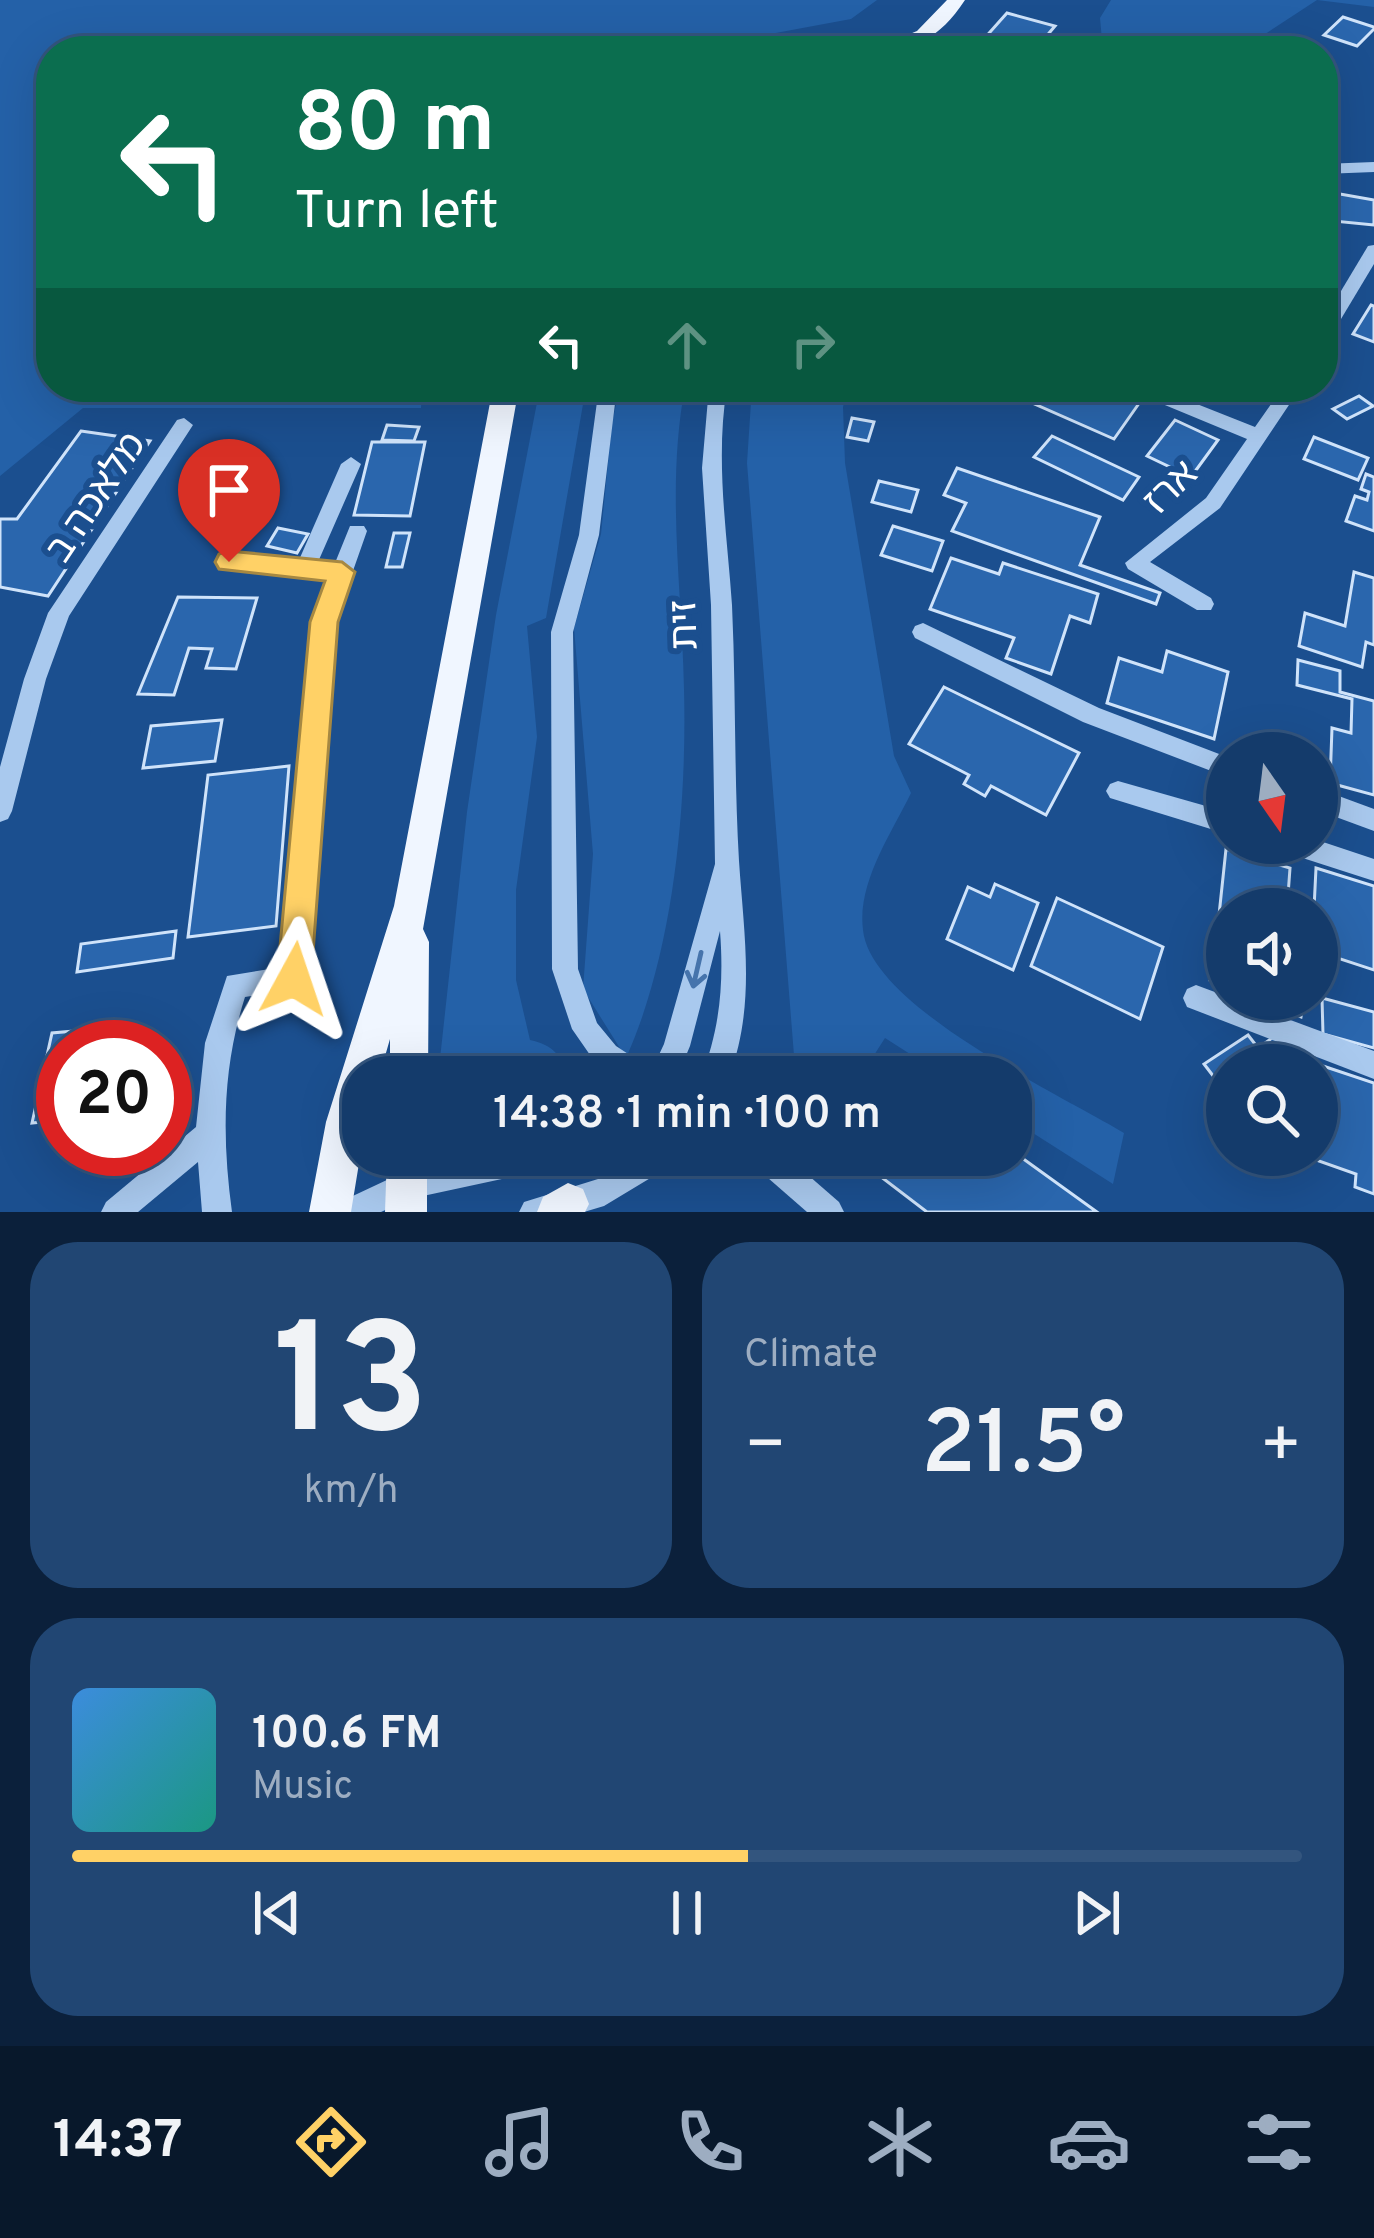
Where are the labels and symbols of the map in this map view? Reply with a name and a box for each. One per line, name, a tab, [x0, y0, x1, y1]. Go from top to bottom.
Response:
street label: מלאכה ב	[36, 424, 159, 573]
pin	[178, 439, 280, 562]
street label: ארז	[1134, 451, 1210, 527]
street label: זית	[661, 599, 712, 651]
north arrow	[1206, 732, 1338, 864]
position arrow	[231, 916, 357, 1042]
one-way arrow	[685, 950, 707, 988]
speed limit sign: 20	[36, 1020, 192, 1176]

